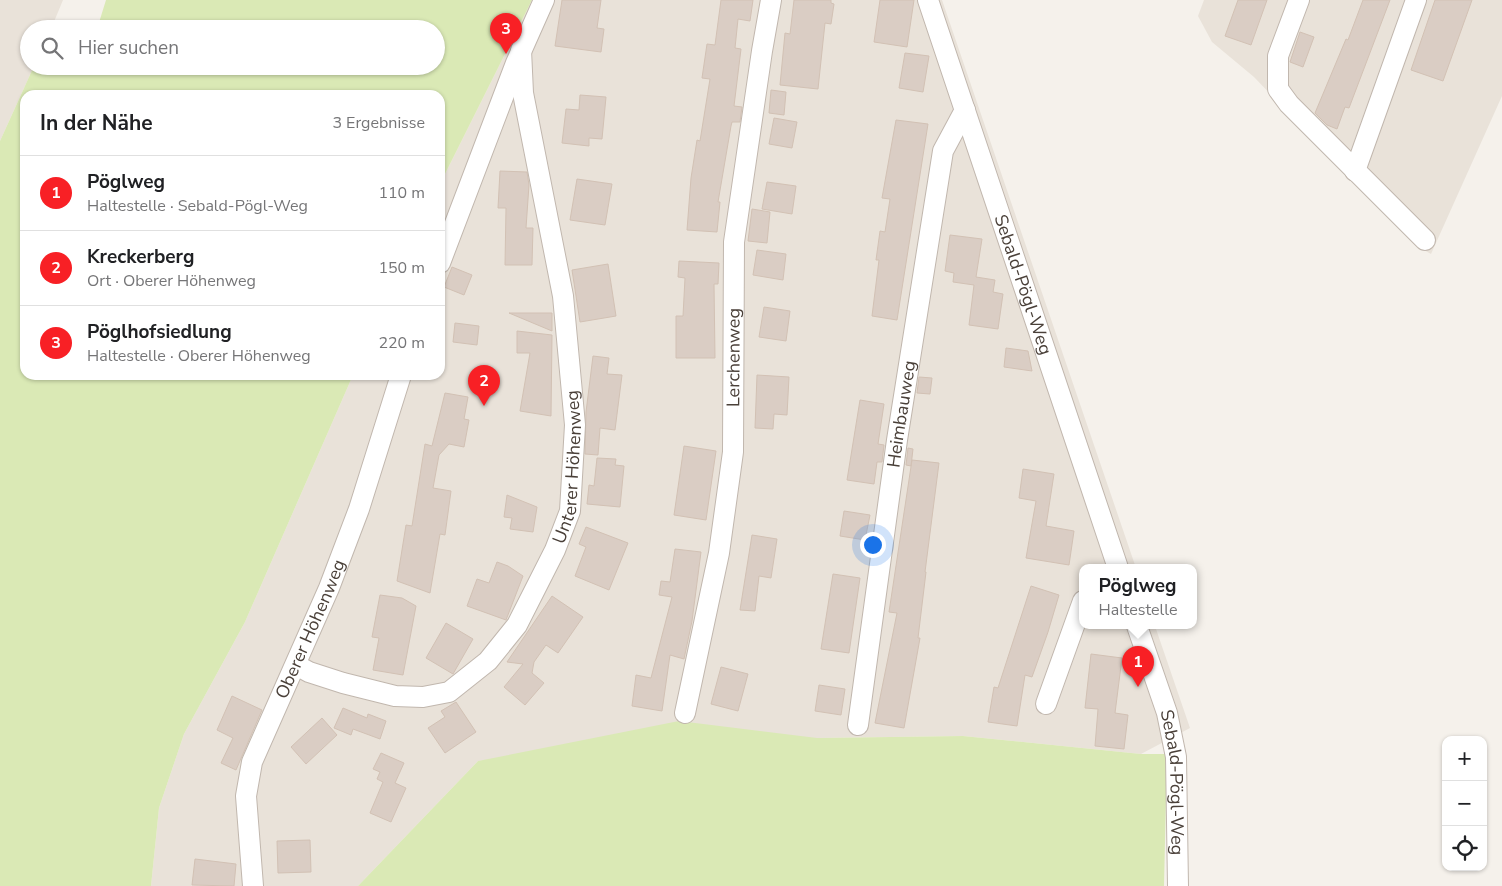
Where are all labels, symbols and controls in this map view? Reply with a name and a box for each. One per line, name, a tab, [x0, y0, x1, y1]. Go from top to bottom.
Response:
pin: 3	[490, 13, 522, 54]
search box	[20, 20, 445, 75]
icon: search	[38, 34, 66, 62]
text: Hier suchen	[78, 35, 179, 61]
text: In der Nähe	[40, 109, 153, 137]
text: 3 Ergebnisse	[332, 112, 425, 134]
text: Pöglweg	[87, 169, 165, 195]
text: 1	[51, 182, 61, 204]
text: 110 m	[378, 182, 425, 204]
text: Haltestelle · Sebald-Pögl-Weg	[87, 195, 308, 217]
street label: Sebald-Pögl-Weg	[989, 211, 1058, 358]
text: Kreckerberg	[87, 244, 194, 270]
text: 2	[51, 257, 61, 279]
text: 150 m	[378, 257, 425, 279]
text: Ort · Oberer Höhenweg	[87, 270, 256, 292]
street label: Lerchenweg	[721, 308, 746, 407]
text: Pöglhofsiedlung	[87, 319, 232, 345]
text: 3	[51, 332, 61, 354]
text: 220 m	[378, 332, 425, 354]
text: Haltestelle · Oberer Höhenweg	[87, 345, 311, 367]
street label: Heimbauweg	[881, 359, 921, 469]
pin: 2	[468, 365, 500, 406]
street label: Unterer Höhenweg	[547, 389, 587, 547]
your location	[860, 532, 886, 558]
street label: Oberer Höhenweg	[269, 556, 351, 703]
popup	[1079, 564, 1197, 629]
text: Pöglweg	[1099, 573, 1177, 599]
text: Haltestelle	[1099, 599, 1177, 621]
pin: 1	[1122, 646, 1154, 687]
street label: Sebald-Pögl-Weg	[1155, 707, 1190, 856]
map controls	[1442, 736, 1487, 871]
button: +	[1442, 736, 1487, 781]
button: −	[1442, 781, 1487, 826]
button: locate	[1442, 826, 1487, 871]

